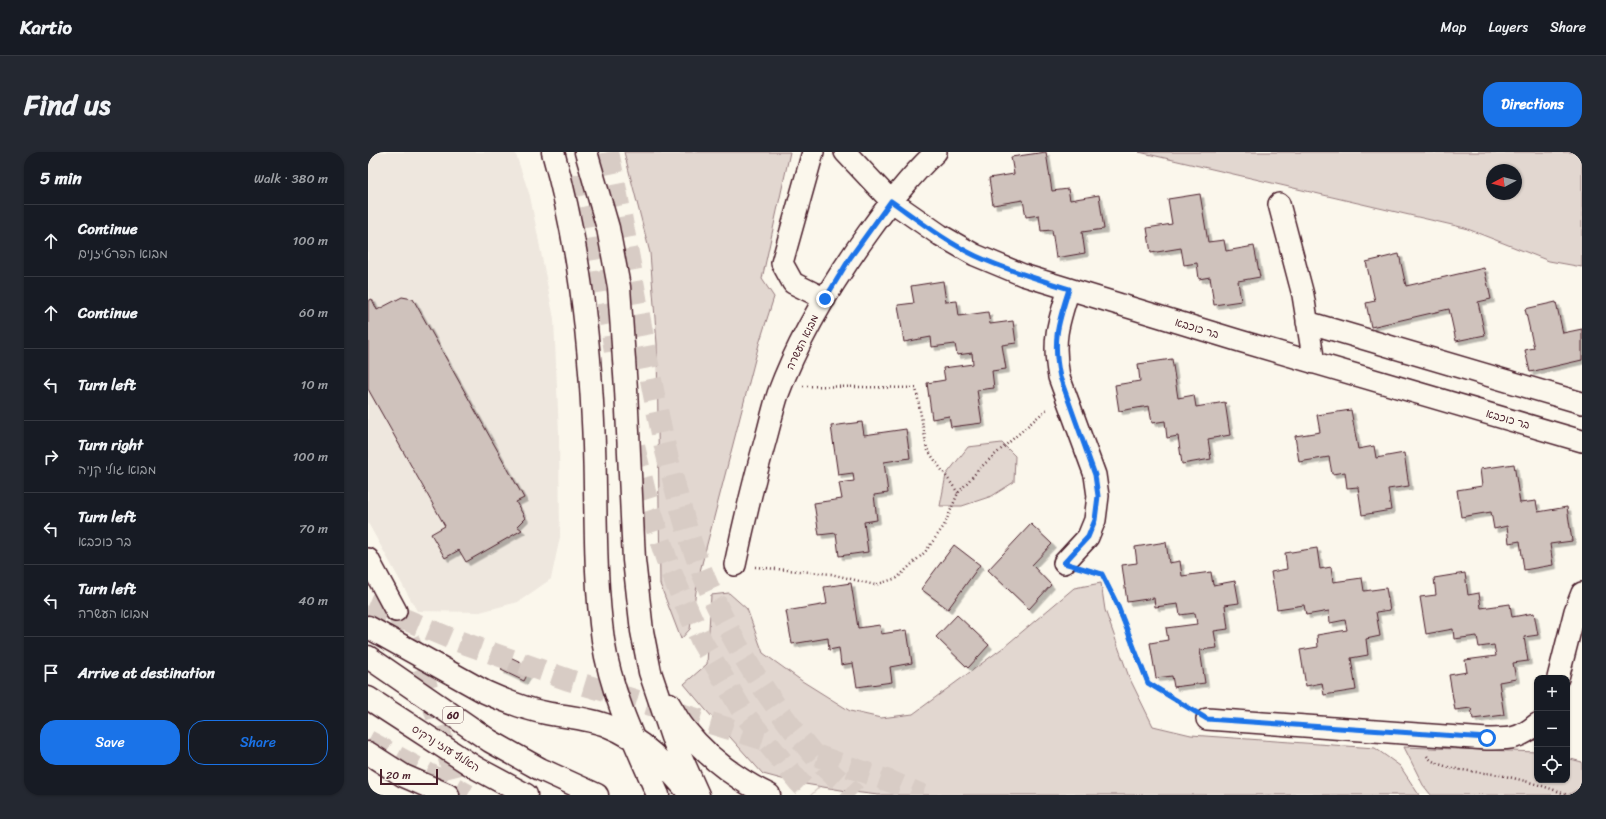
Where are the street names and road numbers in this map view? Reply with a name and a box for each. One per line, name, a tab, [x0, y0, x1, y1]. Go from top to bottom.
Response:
street label: מבוא העשרה	[781, 311, 824, 373]
street label: בר כוכבא	[1172, 313, 1221, 344]
street label: בר כוכבא	[1484, 404, 1532, 435]
road number: 60	[443, 707, 463, 723]
street label: האלוף עוזי נרקיס	[408, 720, 484, 777]

